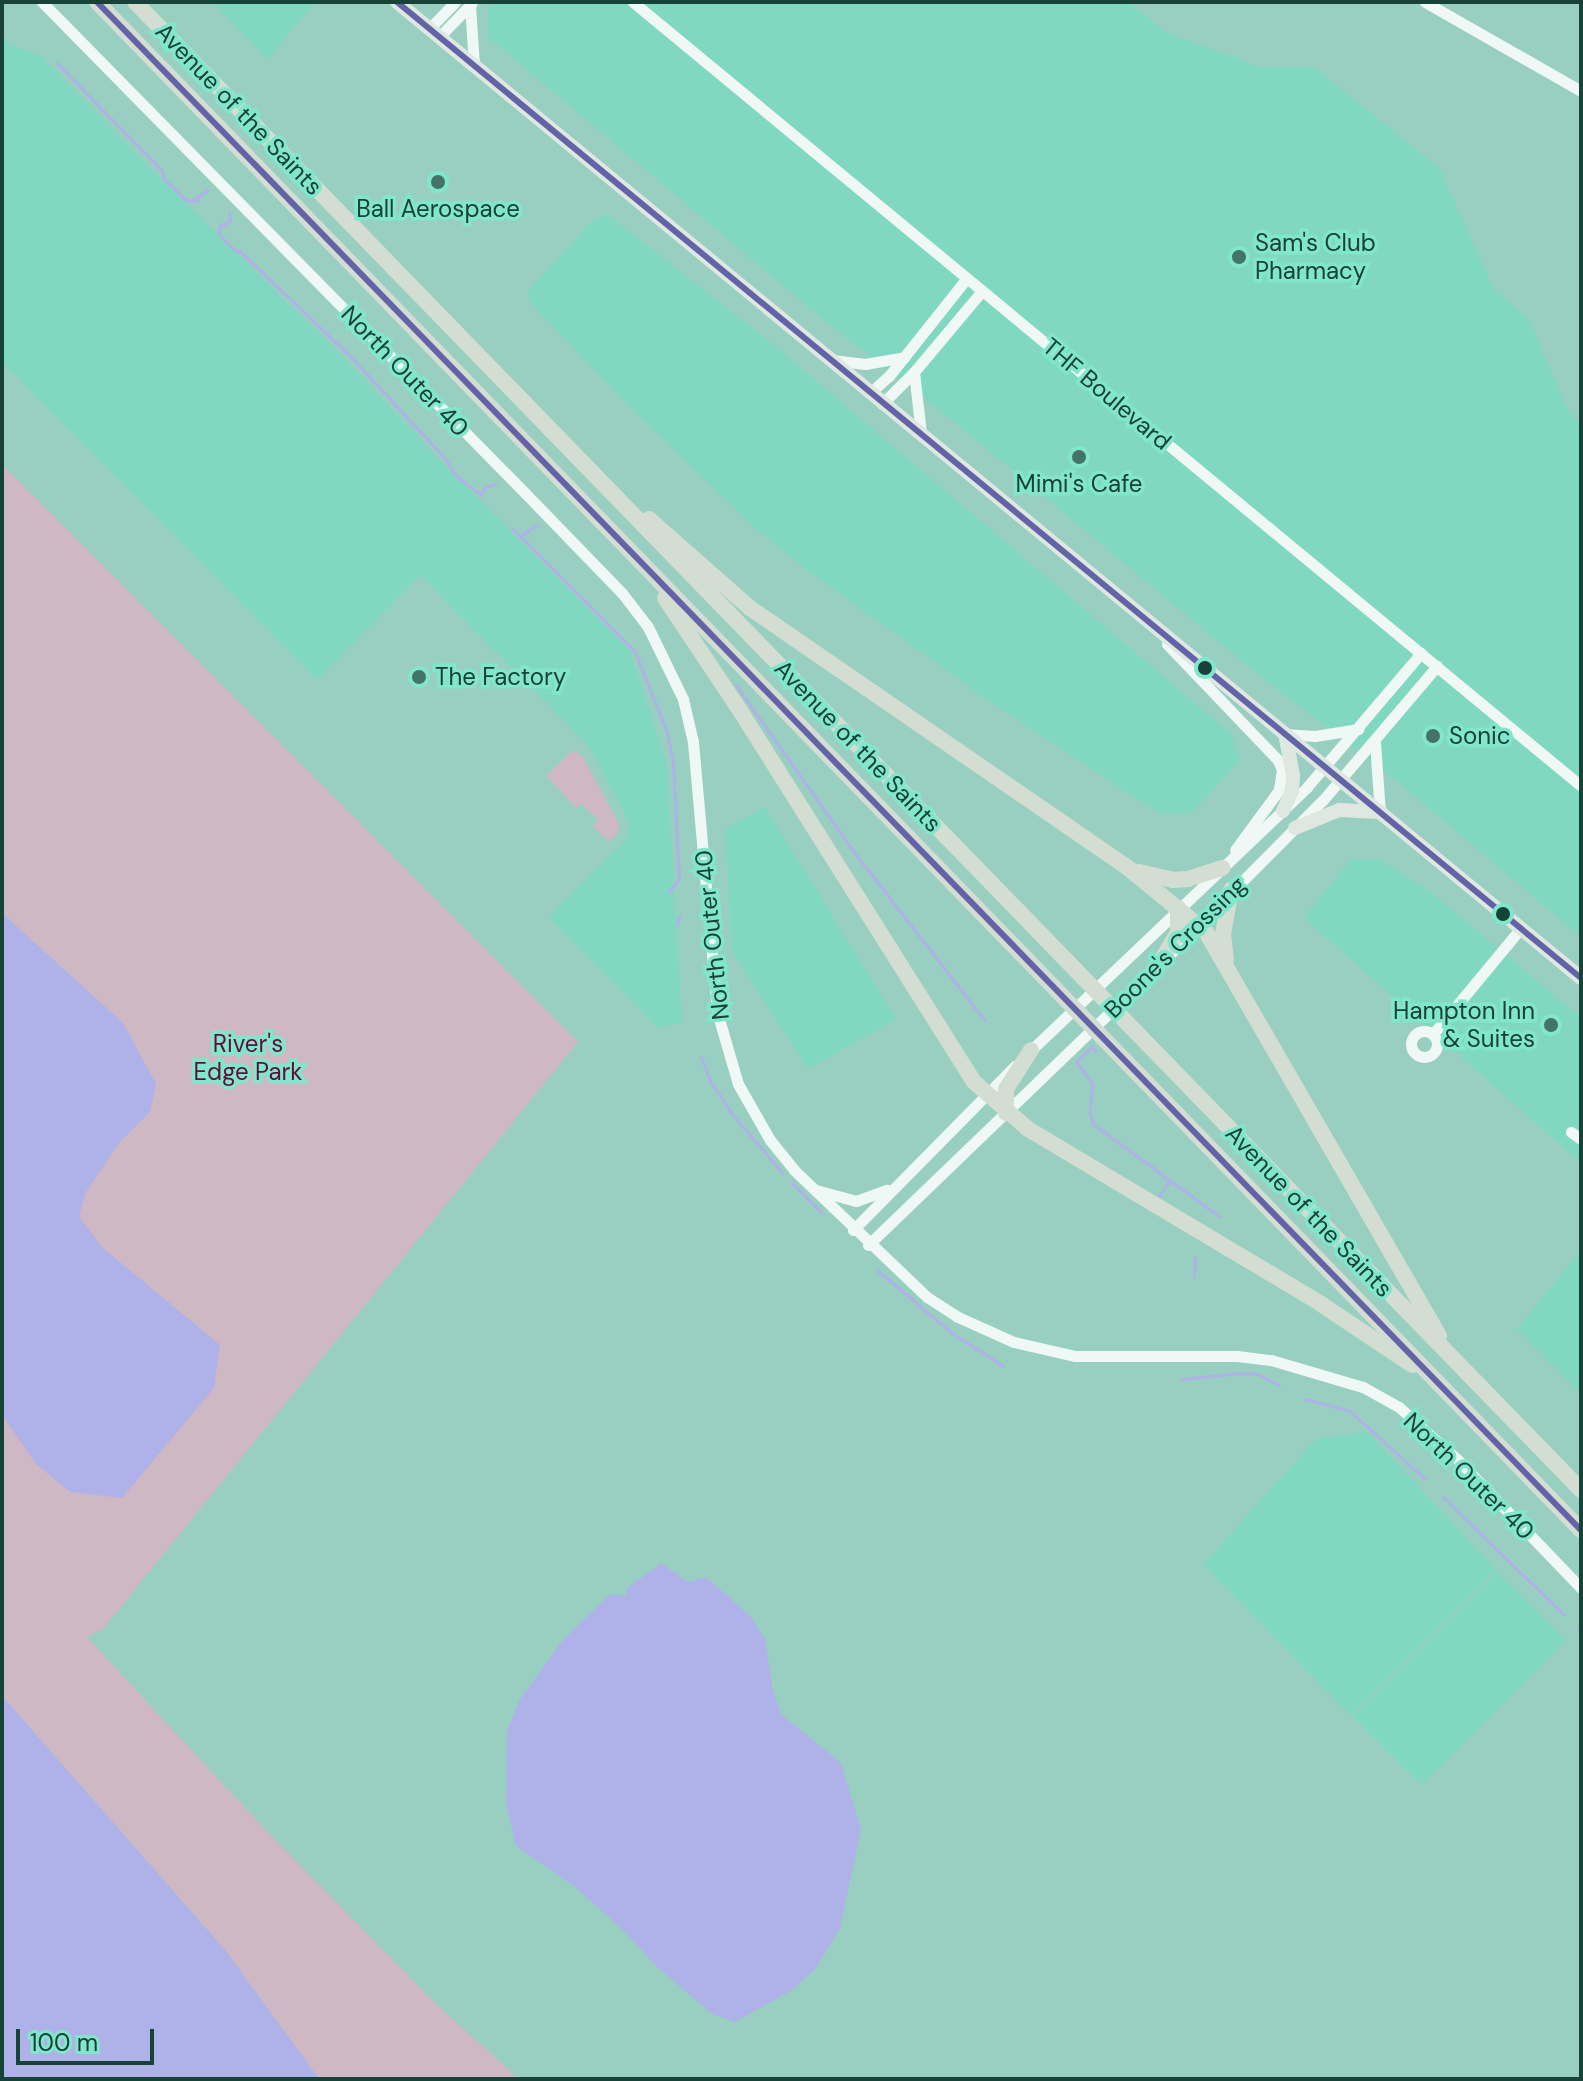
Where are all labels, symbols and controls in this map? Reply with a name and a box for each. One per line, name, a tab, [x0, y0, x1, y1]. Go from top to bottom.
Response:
street label: Avenue of the Saints	[149, 17, 329, 201]
marker: Ball Aerospace	[429, 173, 447, 191]
place label: Ball Aerospace	[356, 195, 520, 223]
place label: Sam's Club Pharmacy	[1255, 229, 1376, 285]
marker: Sam's Club Pharmacy	[1230, 248, 1248, 266]
street label: North Outer 40	[335, 300, 475, 442]
street label: THF Boulevard	[1037, 332, 1177, 456]
marker: Mimi's Cafe	[1070, 448, 1088, 466]
place label: Mimi's Cafe	[1016, 470, 1142, 498]
street label: Avenue of the Saints	[768, 654, 948, 838]
unlabelled marker	[1197, 660, 1213, 676]
place label: The Factory	[435, 663, 566, 691]
marker: The Factory	[410, 668, 428, 686]
place label: Sonic	[1449, 722, 1510, 750]
marker: Sonic	[1424, 727, 1442, 745]
street label: North Outer 40	[689, 849, 735, 1021]
street label: Boone's Crossing	[1098, 870, 1252, 1024]
unlabelled marker	[1495, 906, 1511, 922]
place label: Hampton Inn & Suites	[1393, 997, 1535, 1053]
marker: Hampton Inn & Suites	[1542, 1016, 1560, 1034]
park label: River's Edge Park	[194, 1030, 302, 1086]
street label: Avenue of the Saints	[1219, 1119, 1399, 1303]
street label: North Outer 40	[1398, 1406, 1540, 1546]
scale bar	[20, 2013, 158, 2063]
text: 100 m	[30, 2027, 98, 2058]

